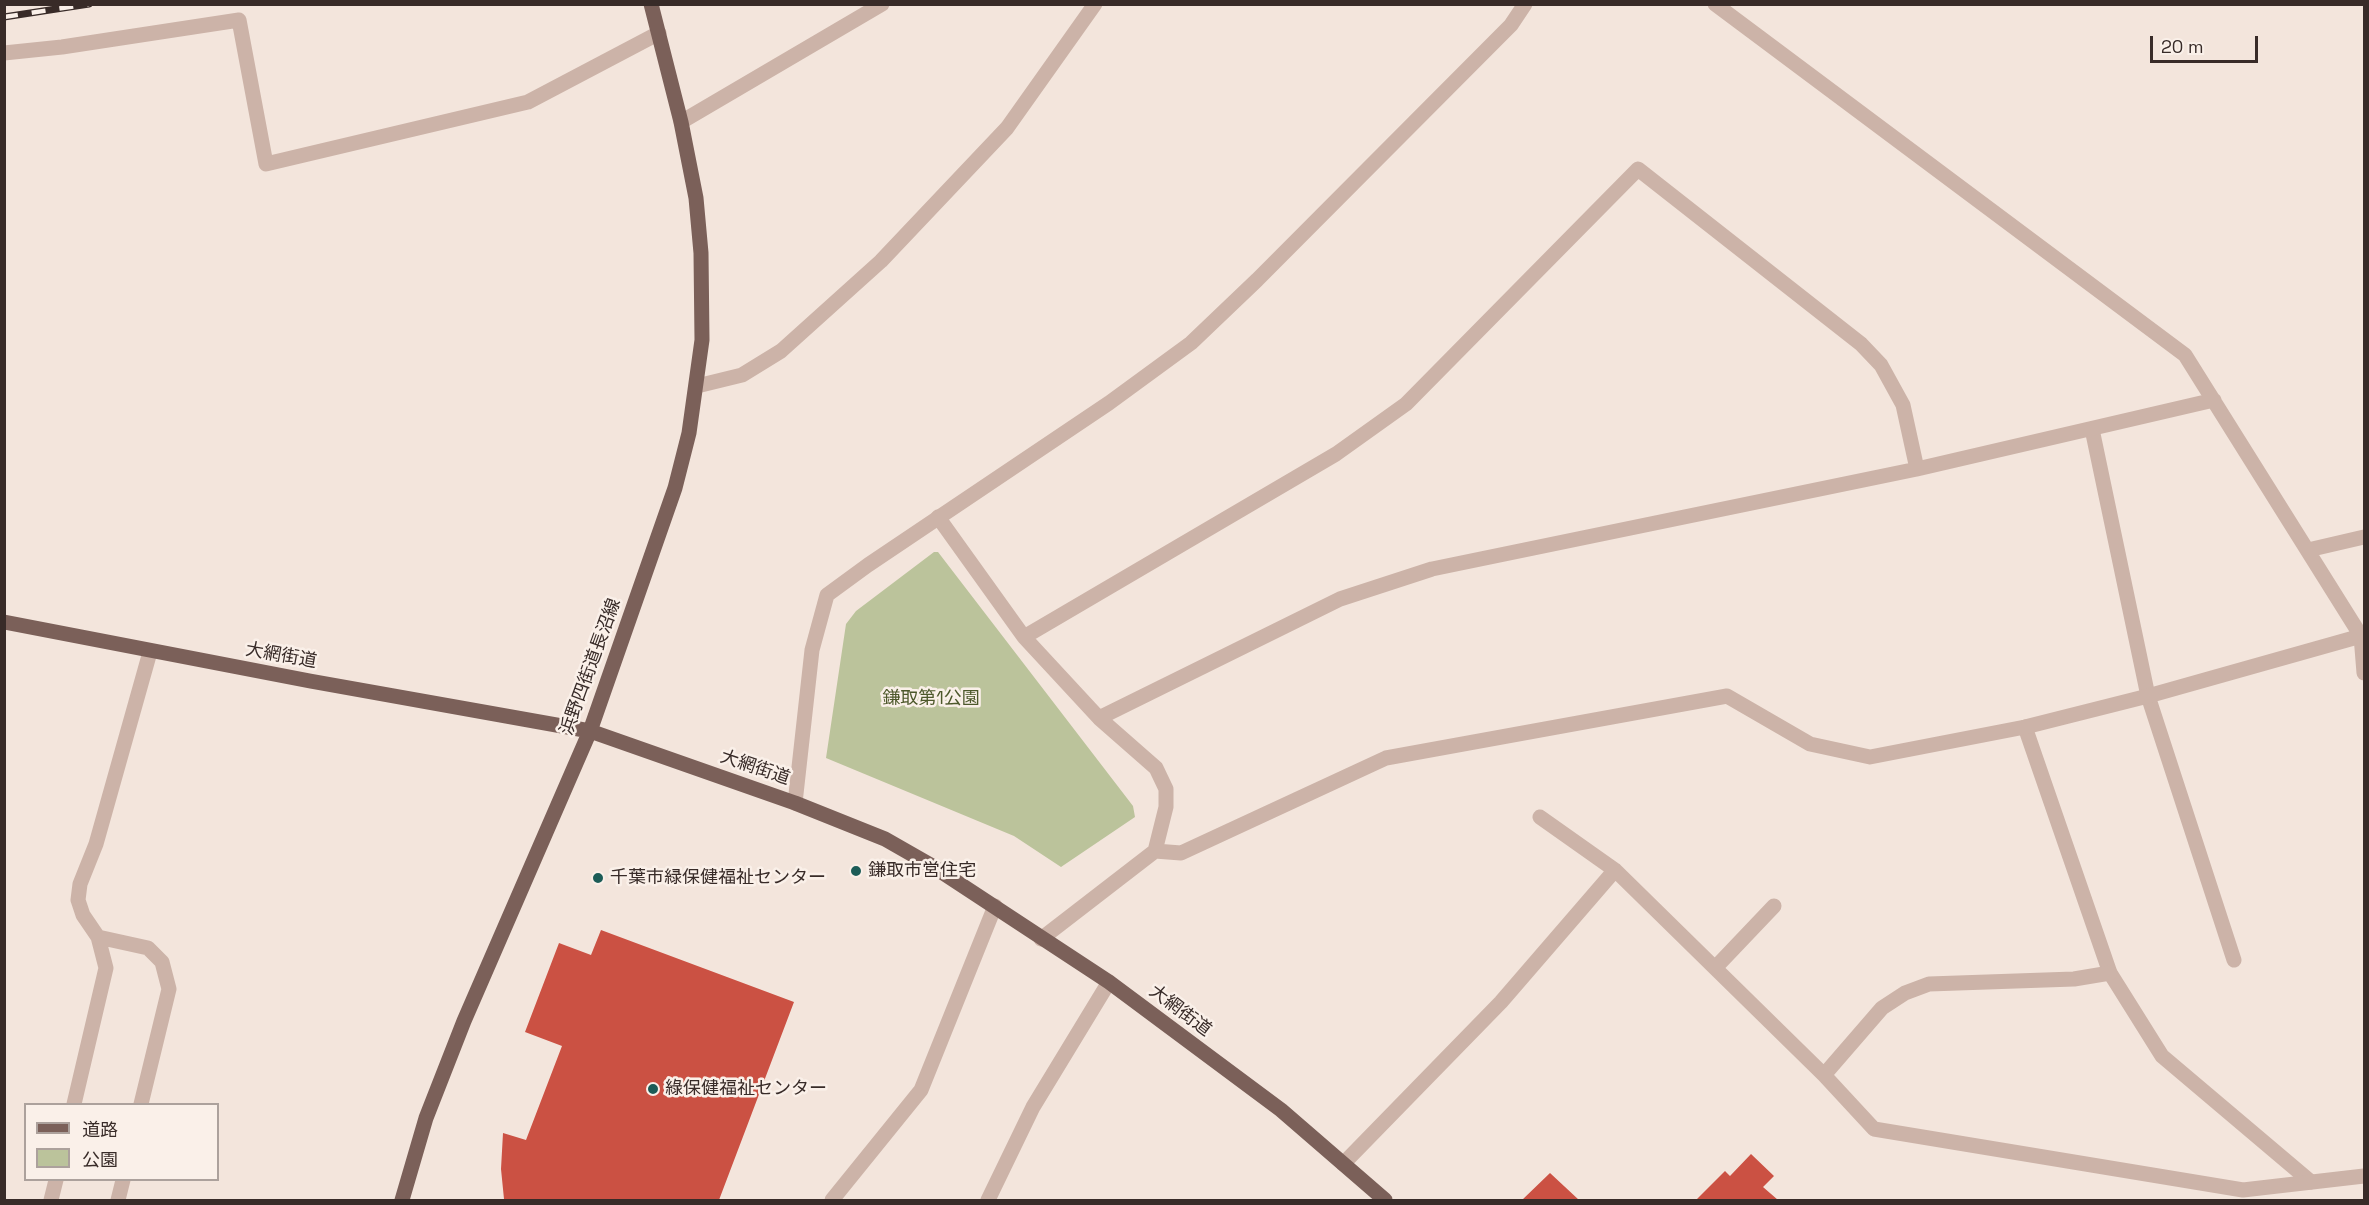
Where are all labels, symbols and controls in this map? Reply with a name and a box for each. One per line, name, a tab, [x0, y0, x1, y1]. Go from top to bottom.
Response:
scale bar	[2153, 24, 2261, 62]
text: 20 m	[2161, 35, 2204, 58]
street label: 浜野四街道長沼線	[556, 596, 626, 738]
street label: 大網街道	[244, 639, 318, 673]
park label: 鎌取第1公園	[882, 688, 980, 710]
street label: 大網街道	[717, 746, 793, 790]
place label: 鎌取市営住宅	[868, 860, 976, 882]
marker: 鎌取市営住宅	[849, 864, 863, 878]
place label: 千葉市緑保健福祉センター	[610, 867, 826, 889]
marker: 千葉市緑保健福祉センター	[591, 871, 605, 885]
street label: 大網街道	[1145, 981, 1215, 1041]
place label: 綠保健福祉センター	[665, 1078, 827, 1100]
marker: 綠保健福祉センター	[646, 1082, 660, 1096]
legend	[24, 1103, 219, 1181]
text: 道路	[82, 1118, 118, 1141]
text: 公園	[82, 1148, 118, 1171]

